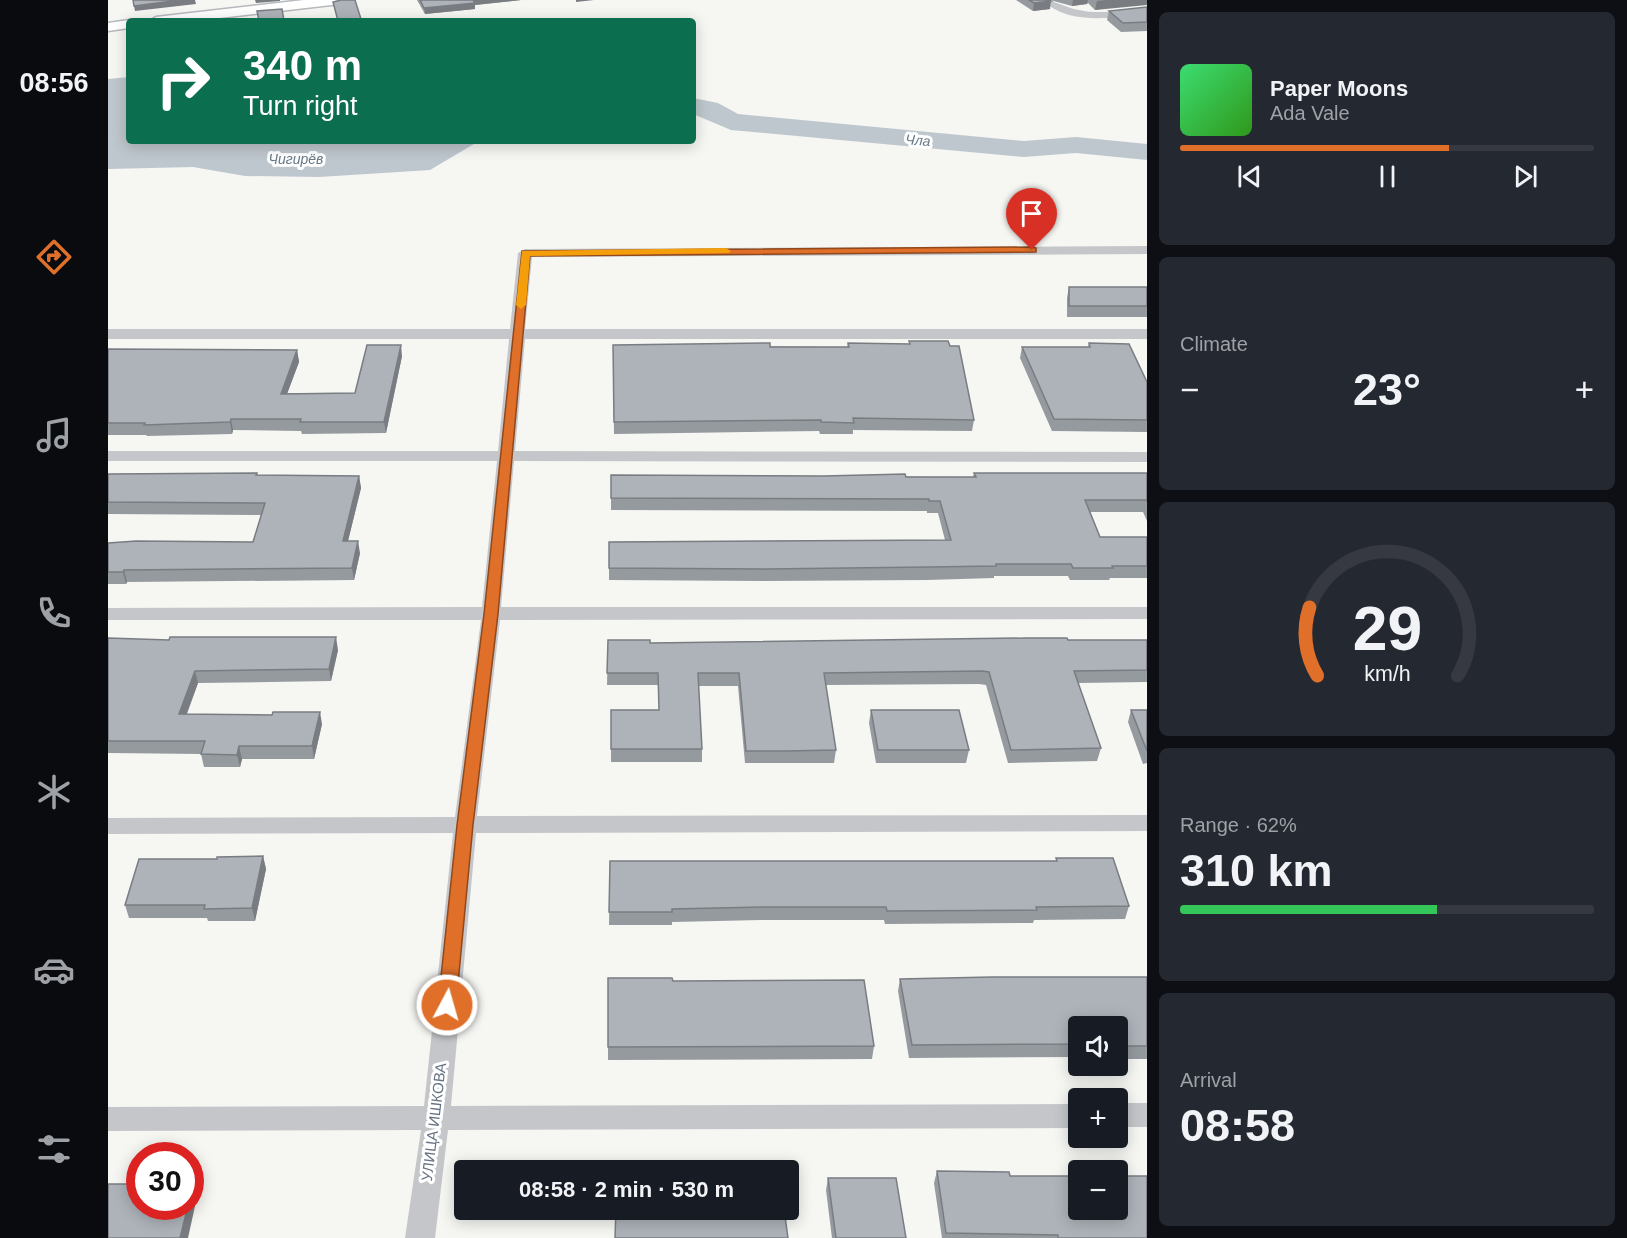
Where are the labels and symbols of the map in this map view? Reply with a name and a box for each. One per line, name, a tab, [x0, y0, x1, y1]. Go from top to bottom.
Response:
water label: Чла	[905, 131, 931, 149]
water label: Чигирёв	[269, 151, 323, 167]
pin	[1006, 188, 1057, 250]
position arrow	[415, 973, 479, 1037]
street label: УЛИЦА ИШКОВА	[418, 1062, 449, 1182]
speed limit sign: 30	[126, 1142, 204, 1220]

